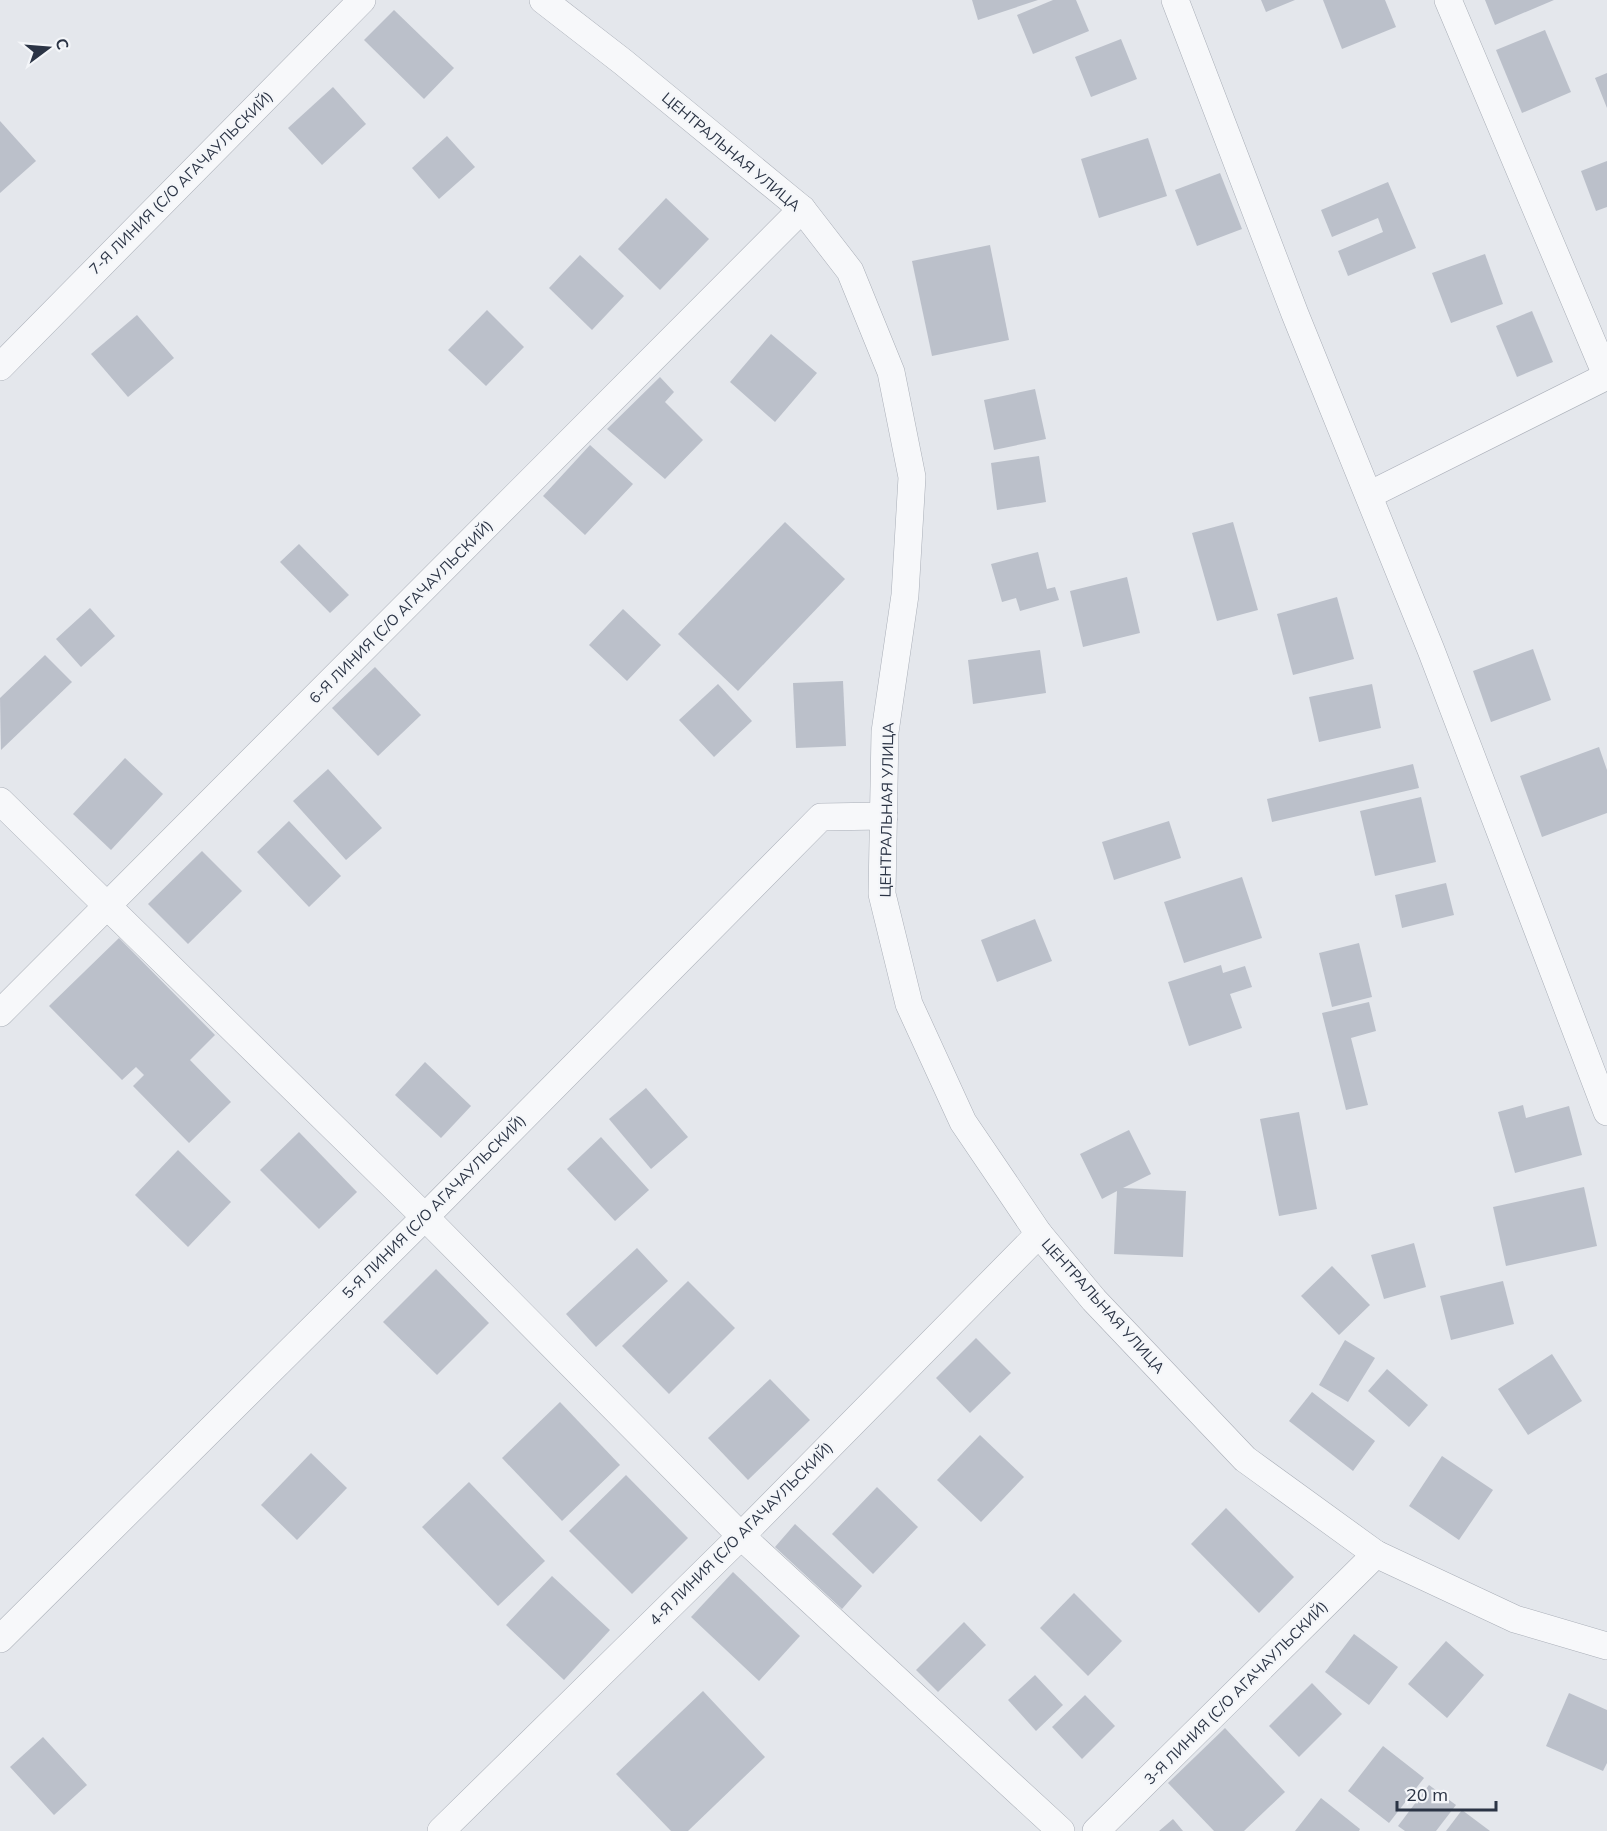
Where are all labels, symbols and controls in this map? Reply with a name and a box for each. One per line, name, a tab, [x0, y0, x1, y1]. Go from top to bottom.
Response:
north arrow	[18, 18, 78, 78]
text: С	[51, 36, 74, 52]
street label: 7-Я ЛИНИЯ (С/О АГАЧАУЛЬСКИЙ)	[85, 87, 276, 278]
street label: ЦЕНТРАЛЬНАЯ УЛИЦА	[658, 88, 804, 215]
street label: 6-Я ЛИНИЯ (С/О АГАЧАУЛЬСКИЙ)	[305, 516, 496, 707]
street label: ЦЕНТРАЛЬНАЯ УЛИЦА	[875, 722, 898, 898]
street label: 5-Я ЛИНИЯ (С/О АГАЧАУЛЬСКИЙ)	[338, 1111, 529, 1302]
street label: ЦЕНТРАЛЬНАЯ УЛИЦА	[1038, 1234, 1169, 1377]
street label: 4-Я ЛИНИЯ (С/О АГАЧАУЛЬСКИЙ)	[645, 1438, 836, 1629]
street label: 3-Я ЛИНИЯ (С/О АГАЧАУЛЬСКИЙ)	[1140, 1597, 1331, 1788]
scale bar	[1397, 1774, 1496, 1812]
text: 20 m	[1406, 1783, 1448, 1806]

